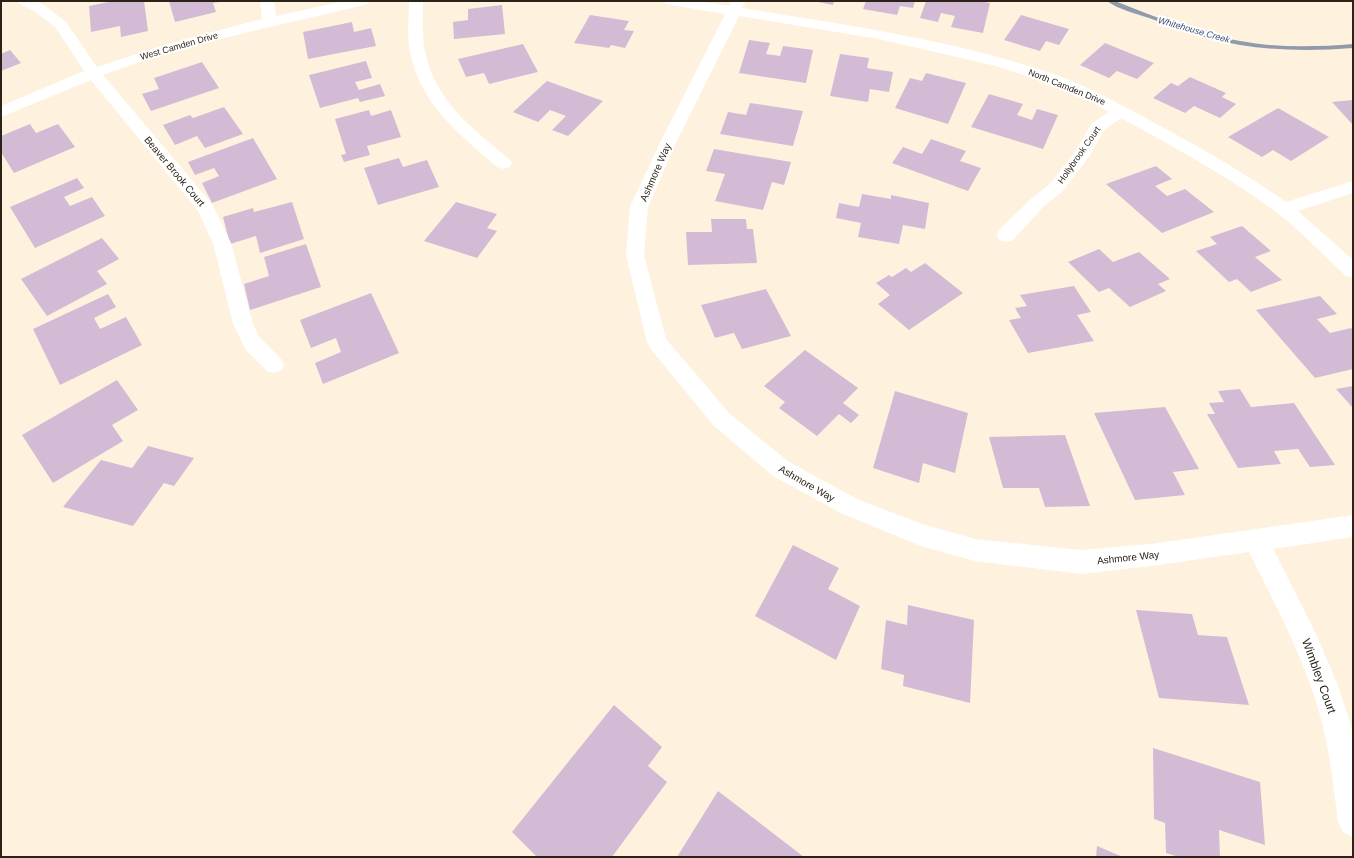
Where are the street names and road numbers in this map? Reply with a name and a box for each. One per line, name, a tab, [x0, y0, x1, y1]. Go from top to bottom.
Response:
street label: West Camden Drive	[139, 30, 219, 62]
street label: North Camden Drive	[1027, 67, 1107, 107]
street label: Hollybrook Court	[1056, 124, 1103, 185]
street label: Beaver Brook Court	[142, 134, 207, 209]
street label: Ashmore Way	[638, 141, 673, 203]
street label: Ashmore Way	[777, 463, 837, 504]
street label: Ashmore Way	[1096, 549, 1160, 566]
street label: Wimbley Court	[1299, 637, 1339, 716]

